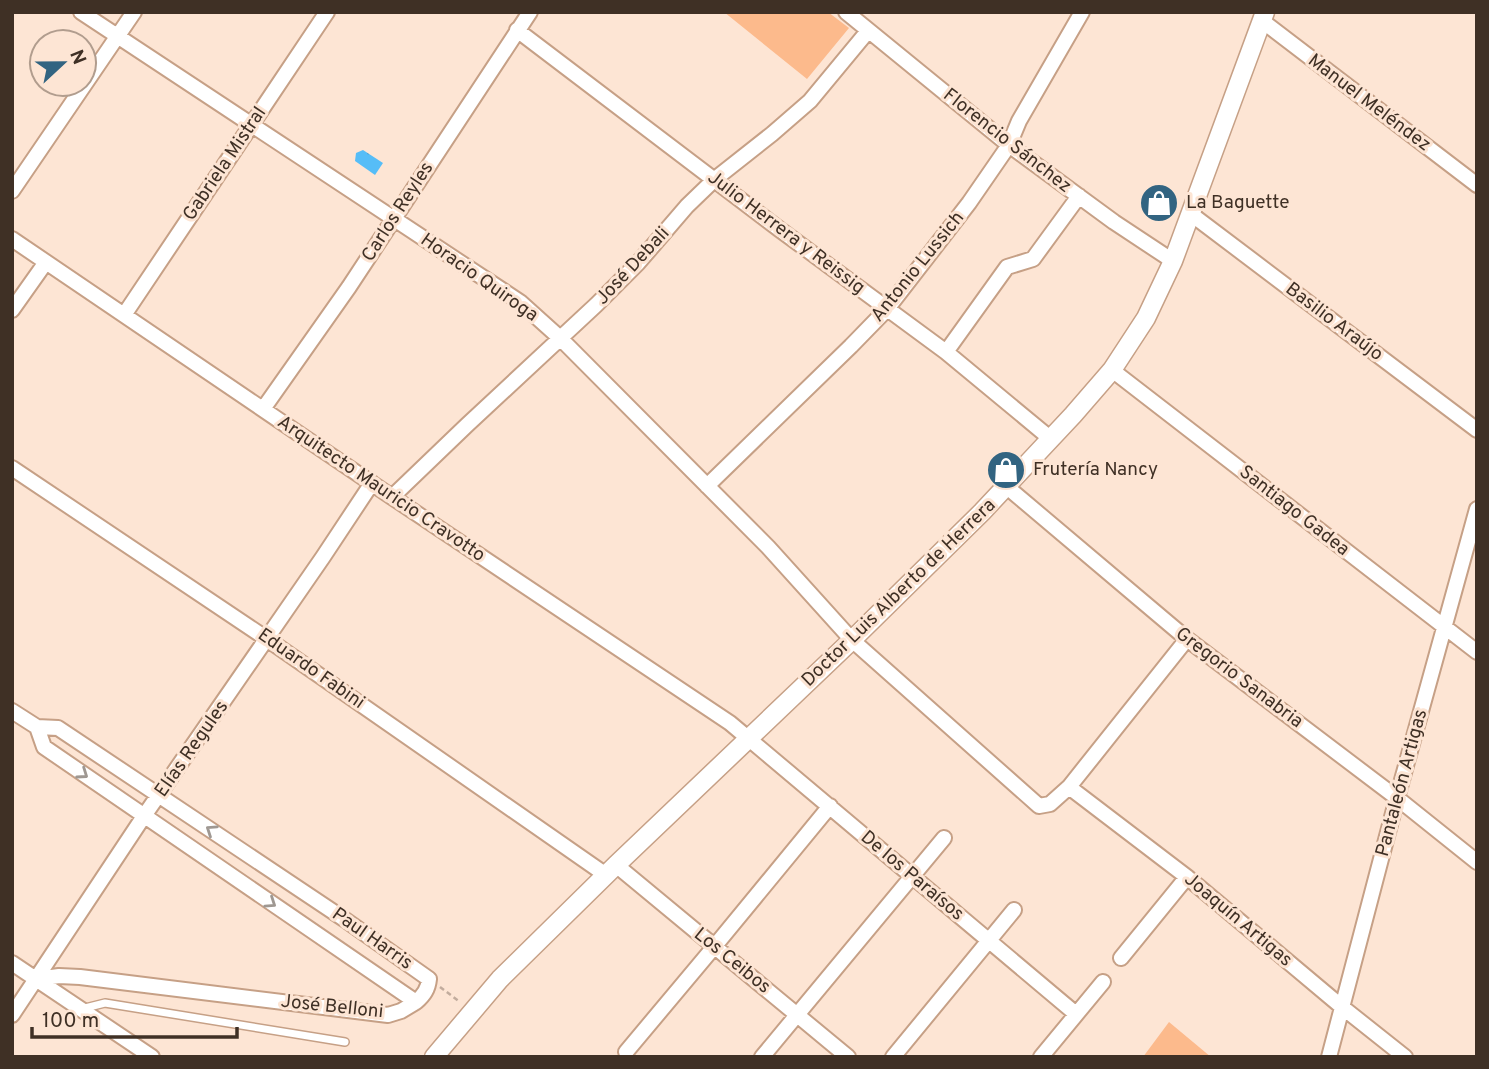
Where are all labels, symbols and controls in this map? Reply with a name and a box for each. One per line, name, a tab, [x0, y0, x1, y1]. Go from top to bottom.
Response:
north arrow	[28, 28, 98, 98]
text: N	[63, 47, 91, 68]
street label: Manuel Meléndez	[1303, 49, 1435, 157]
street label: Florencio Sánchez	[938, 83, 1076, 199]
street label: Gabriela Mistral	[178, 102, 272, 226]
street label: Carlos Reyles	[357, 157, 439, 267]
street label: Julio Herrera y Reissig	[703, 166, 869, 300]
shop icon: La Baguette	[1138, 182, 1180, 224]
place label: La Baguette	[1186, 191, 1289, 215]
street label: Antonio Lussich	[866, 207, 970, 327]
street label: José Debali	[591, 222, 675, 310]
street label: Horacio Quiroga	[415, 228, 543, 328]
street label: Basilio Araújo	[1280, 277, 1388, 367]
street label: Arquitecto Mauricio Cravotto	[272, 410, 490, 568]
shop icon: Frutería Nancy	[985, 449, 1027, 491]
place label: Frutería Nancy	[1033, 458, 1158, 482]
street label: Santiago Gadea	[1234, 460, 1354, 562]
street label: Doctor Luis Alberto de Herrera	[797, 494, 1001, 692]
street label: Gregorio Sanabria	[1170, 622, 1308, 734]
street label: Eduardo Fabini	[253, 623, 369, 715]
street label: Elías Regules	[150, 696, 234, 802]
street label: Pantaleón Artigas	[1371, 707, 1433, 859]
one-way arrow	[75, 766, 88, 778]
one-way arrow	[205, 825, 218, 838]
street label: De los Paraísos	[855, 826, 969, 926]
street label: Joaquín Artigas	[1179, 868, 1297, 972]
one-way arrow	[263, 895, 276, 907]
street label: Paul Harris	[327, 902, 417, 976]
street label: Los Ceibos	[689, 923, 775, 999]
street label: José Belloni	[280, 990, 384, 1024]
scale bar	[32, 996, 236, 1040]
text: 100 m	[42, 1008, 99, 1035]

